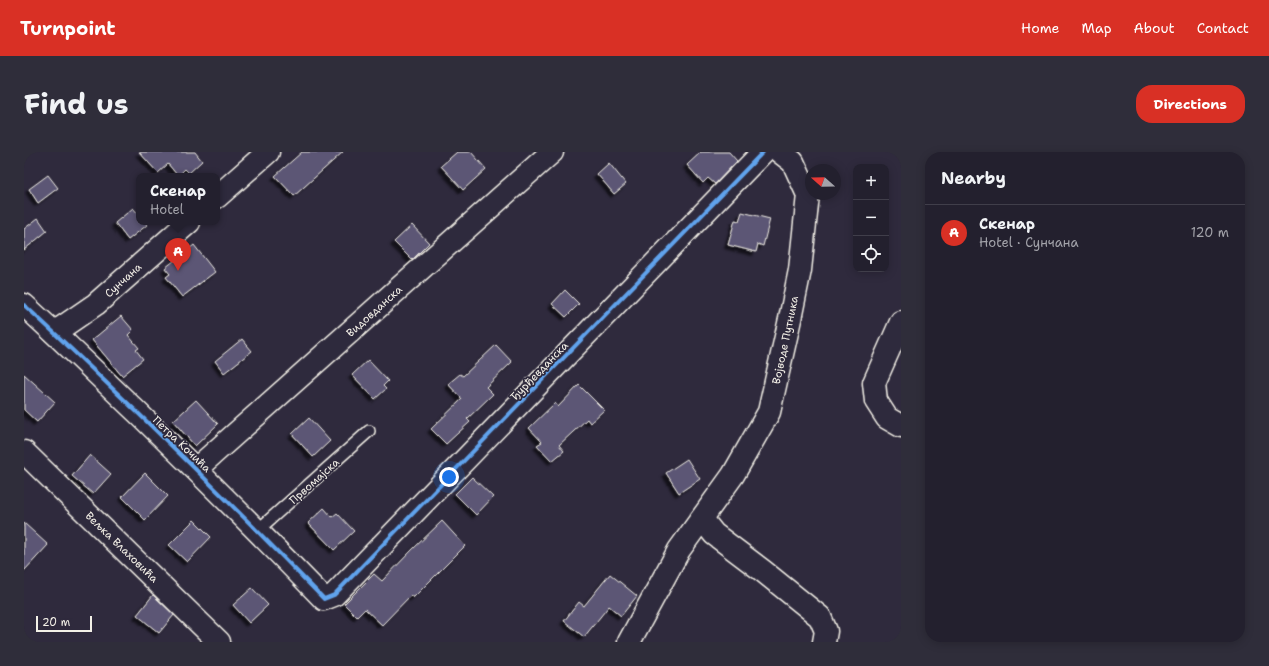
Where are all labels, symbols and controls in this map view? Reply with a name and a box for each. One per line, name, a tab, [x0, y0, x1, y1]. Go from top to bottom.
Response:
text: Turnpoint	[20, 16, 116, 41]
text: Home	[1021, 19, 1060, 37]
text: Map	[1082, 19, 1112, 37]
text: About	[1134, 19, 1175, 37]
text: Contact	[1197, 19, 1249, 37]
text: Find us	[24, 85, 129, 123]
button: Directions	[1136, 85, 1245, 123]
north arrow	[805, 164, 841, 200]
map controls	[853, 164, 889, 272]
button: +	[853, 164, 889, 200]
text: Nearby	[941, 167, 1006, 189]
popup	[136, 173, 220, 225]
text: Скенар	[150, 181, 206, 201]
button: −	[853, 200, 889, 236]
text: Hotel	[150, 201, 184, 218]
text: Скенар	[979, 214, 1035, 234]
text: A	[949, 224, 959, 241]
text: 120 m	[1191, 224, 1229, 241]
text: Hotel · Сунчана	[979, 234, 1079, 251]
button: locate	[853, 236, 889, 272]
pin: A	[165, 238, 191, 271]
street label: Сунчана	[102, 260, 145, 301]
street label: Видовданска	[343, 282, 406, 341]
street label: Војводе Путника	[769, 294, 802, 386]
street label: Ђурђевданска	[507, 338, 572, 404]
street label: Петра Кочића	[149, 413, 214, 476]
street label: Првомајска	[286, 455, 343, 508]
your location	[439, 467, 459, 487]
street label: Вељка Влаховића	[82, 509, 161, 586]
scale bar	[36, 614, 92, 633]
text: 20 m	[42, 615, 70, 630]

